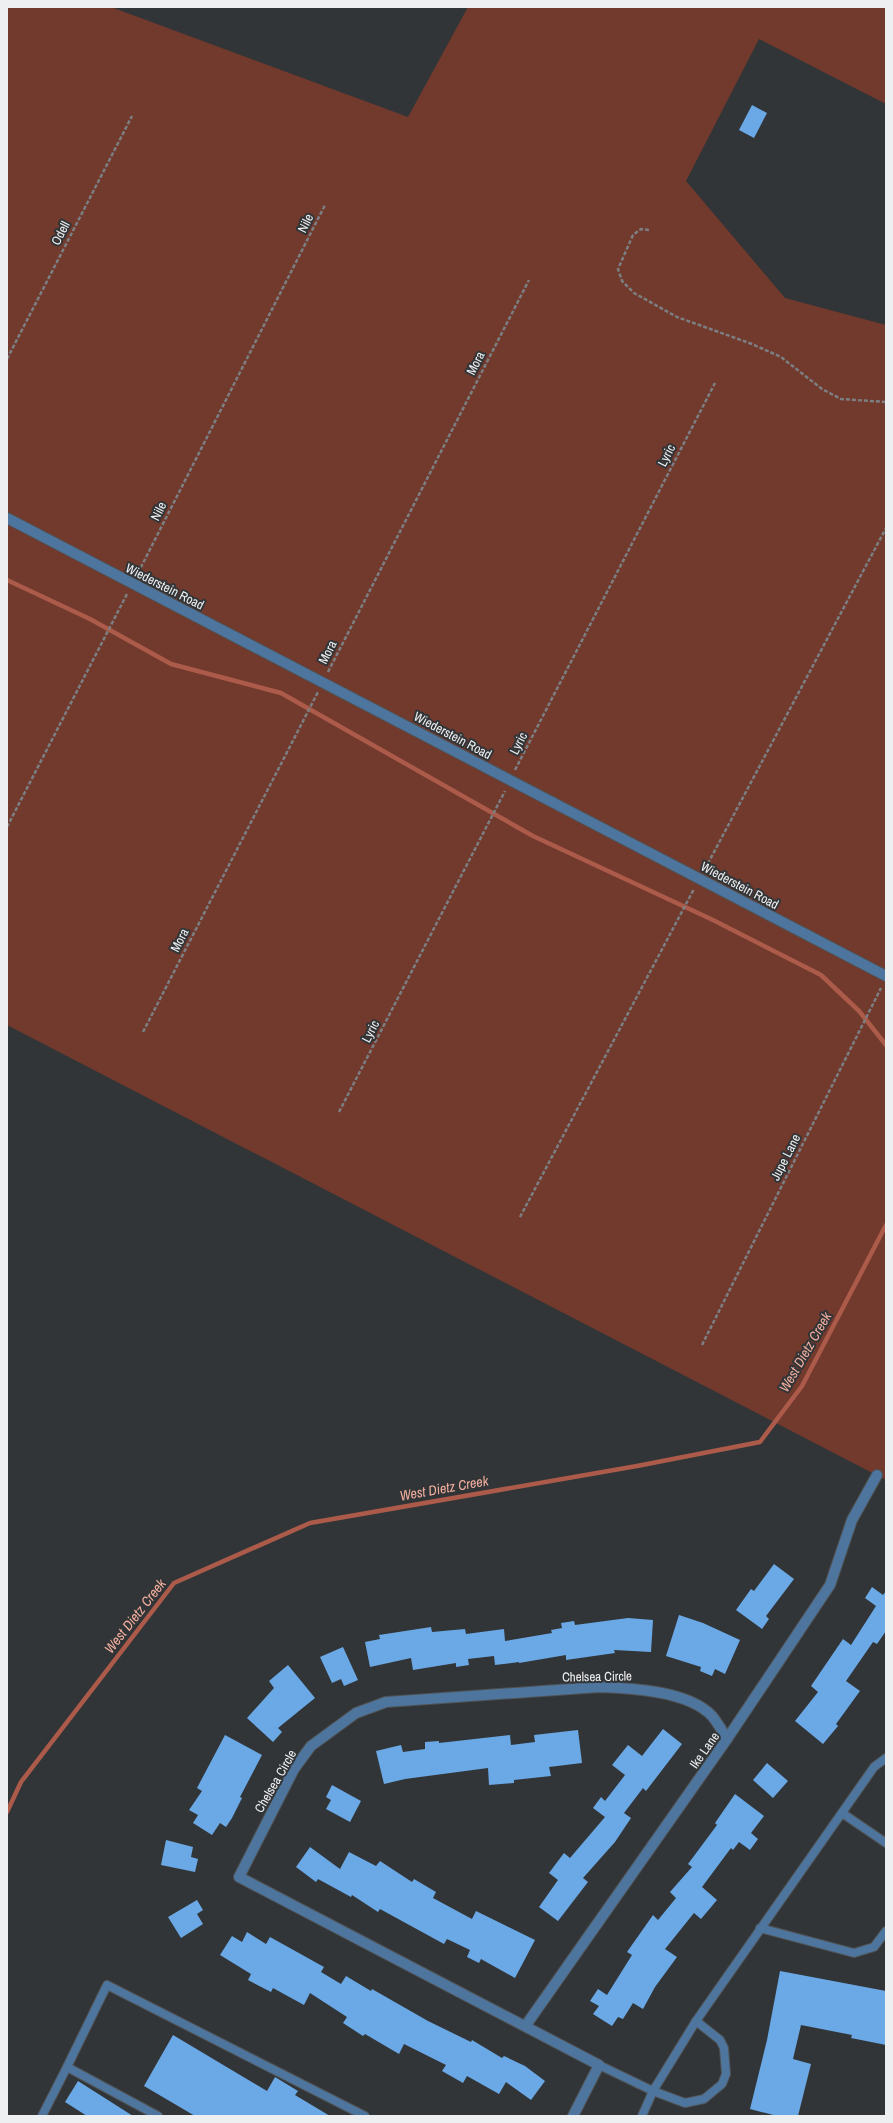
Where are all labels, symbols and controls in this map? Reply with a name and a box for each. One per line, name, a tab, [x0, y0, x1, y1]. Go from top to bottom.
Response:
street label: Nile	[294, 211, 317, 236]
street label: Odell	[47, 218, 74, 248]
street label: Mora	[462, 348, 489, 378]
street label: Lyric	[654, 441, 679, 469]
street label: Nile	[147, 499, 170, 524]
street label: Wiederstein Road	[123, 559, 207, 614]
street label: Mora	[314, 637, 341, 667]
street label: Wiederstein Road	[411, 708, 495, 763]
street label: Lyric	[506, 729, 531, 757]
street label: Wiederstein Road	[698, 858, 782, 913]
street label: Mora	[166, 925, 193, 955]
street label: Lyric	[358, 1017, 383, 1045]
street label: Jupe Lane	[767, 1131, 804, 1183]
water label: West Dietz Creek	[775, 1308, 836, 1395]
water label: West Dietz Creek	[398, 1471, 491, 1505]
water label: West Dietz Creek	[100, 1574, 170, 1657]
street label: Chelsea Circle	[562, 1667, 632, 1686]
street label: Ike Lane	[686, 1729, 723, 1772]
street label: Chelsea Circle	[251, 1747, 300, 1816]

